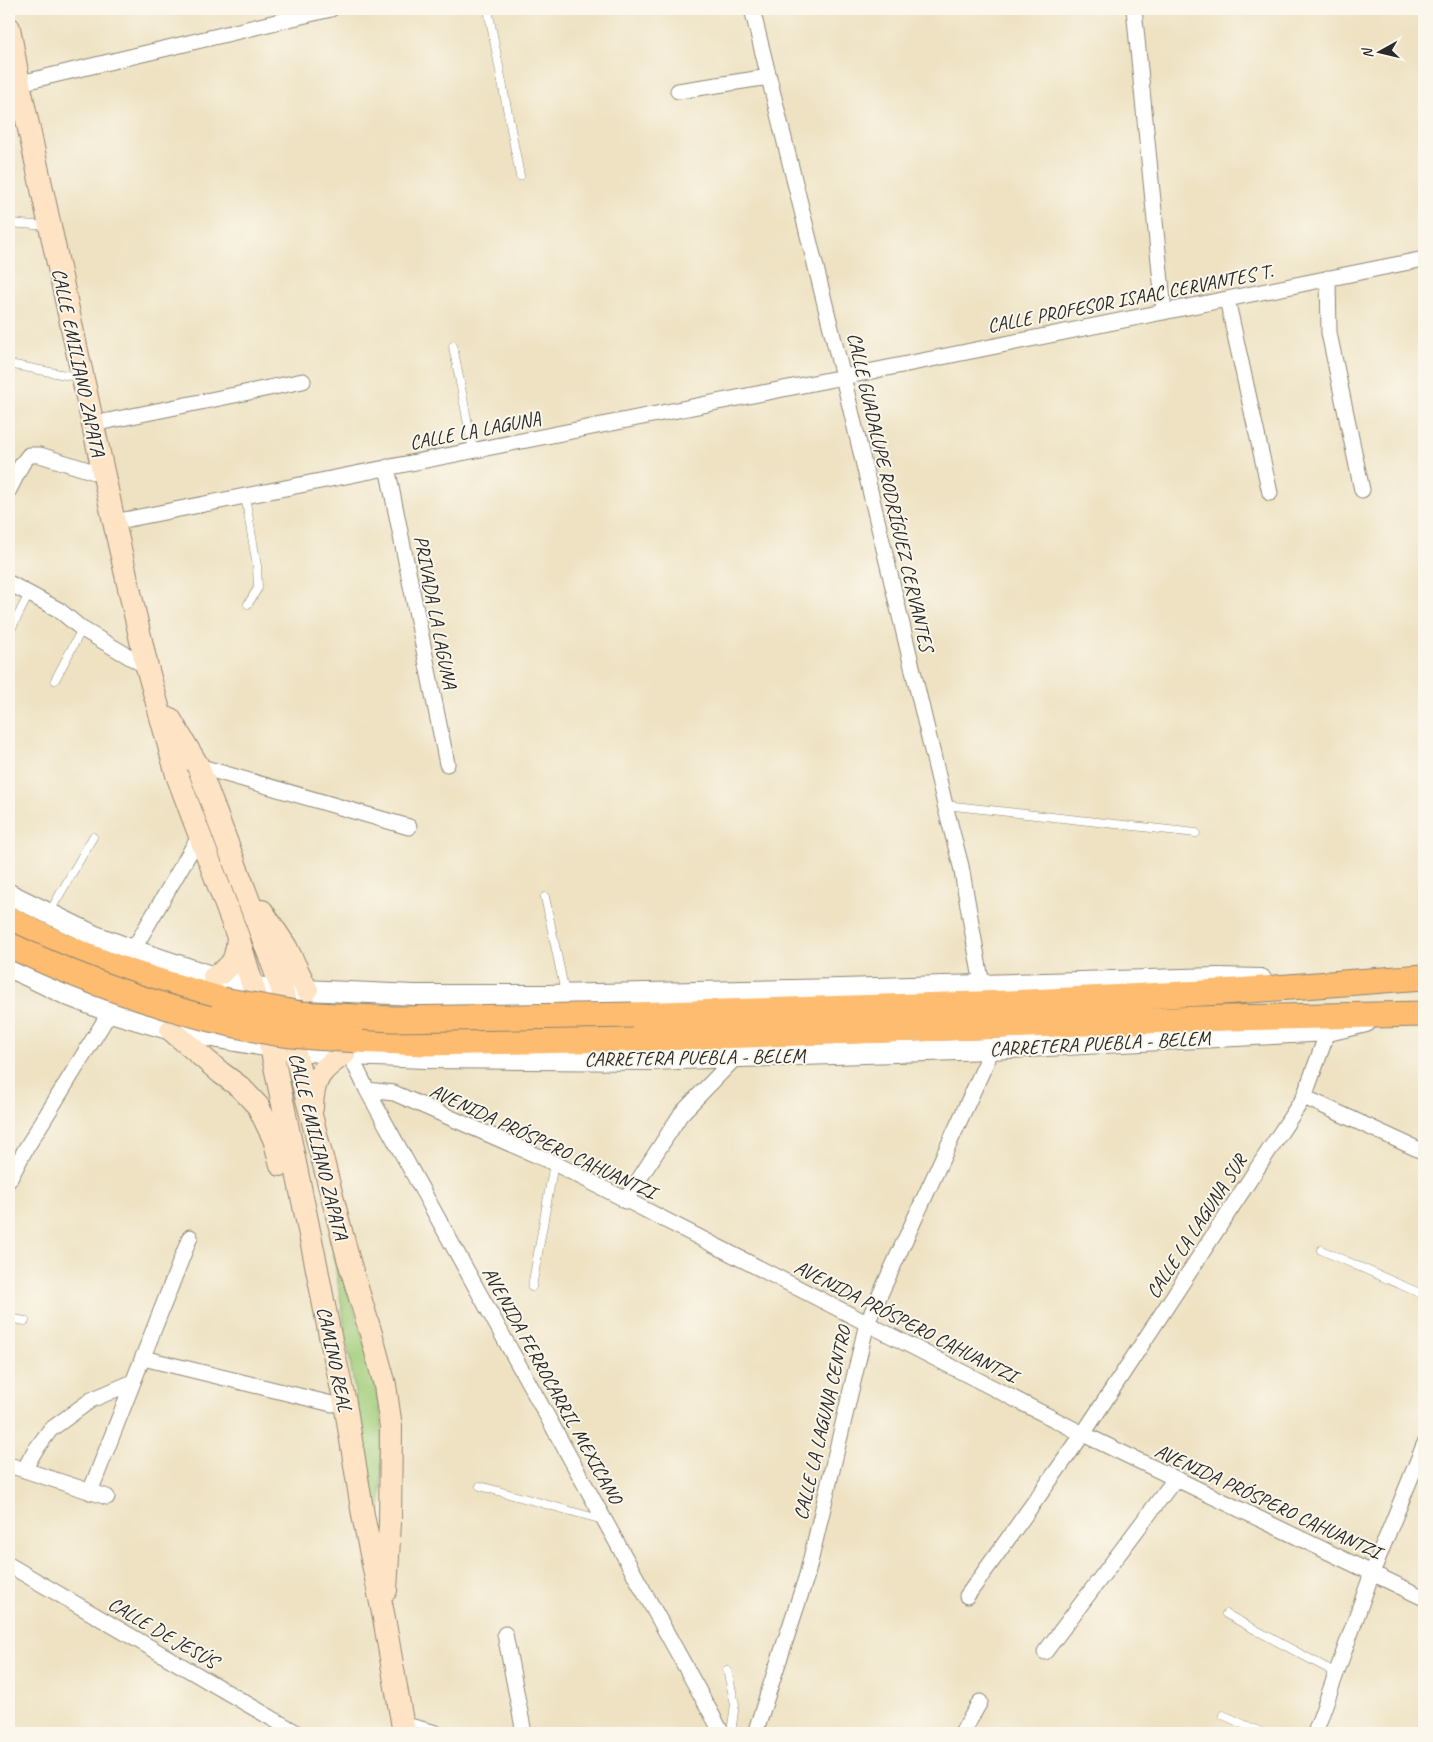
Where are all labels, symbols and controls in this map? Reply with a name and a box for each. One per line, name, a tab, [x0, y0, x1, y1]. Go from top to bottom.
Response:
north arrow	[1356, 28, 1406, 78]
text: N	[1358, 46, 1377, 59]
street label: CALLE PROFESOR ISAAC CERVANTES T.	[985, 258, 1276, 338]
street label: CALLE EMILIANO ZAPATA	[46, 266, 111, 459]
street label: CALLE GUADALUPE RODRÍGUEZ CERVANTES	[842, 330, 940, 656]
street label: CALLE LA LAGUNA	[407, 405, 544, 455]
street label: PRIVADA LA LAGUNA	[408, 533, 463, 692]
street label: CARRETERA PUEBLA - BELEM	[989, 1025, 1213, 1062]
street label: CARRETERA PUEBLA - BELEM	[584, 1043, 807, 1072]
street label: CALLE EMILIANO ZAPATA	[283, 1050, 354, 1243]
street label: AVENIDA PRÓSPERO CAHUANTZI	[426, 1078, 663, 1207]
street label: CALLE LA LAGUNA SUR	[1140, 1148, 1253, 1303]
street label: AVENIDA PRÓSPERO CAHUANTZI	[790, 1254, 1025, 1390]
street label: AVENIDA FERROCARRIL MEXICANO	[477, 1262, 629, 1510]
street label: CAMINO REAL	[311, 1304, 358, 1414]
street label: CALLE LA LAGUNA CENTRO	[788, 1322, 857, 1522]
street label: AVENIDA PRÓSPERO CAHUANTZI	[1151, 1438, 1388, 1567]
street label: CALLE DE JESÚS	[104, 1591, 226, 1676]

